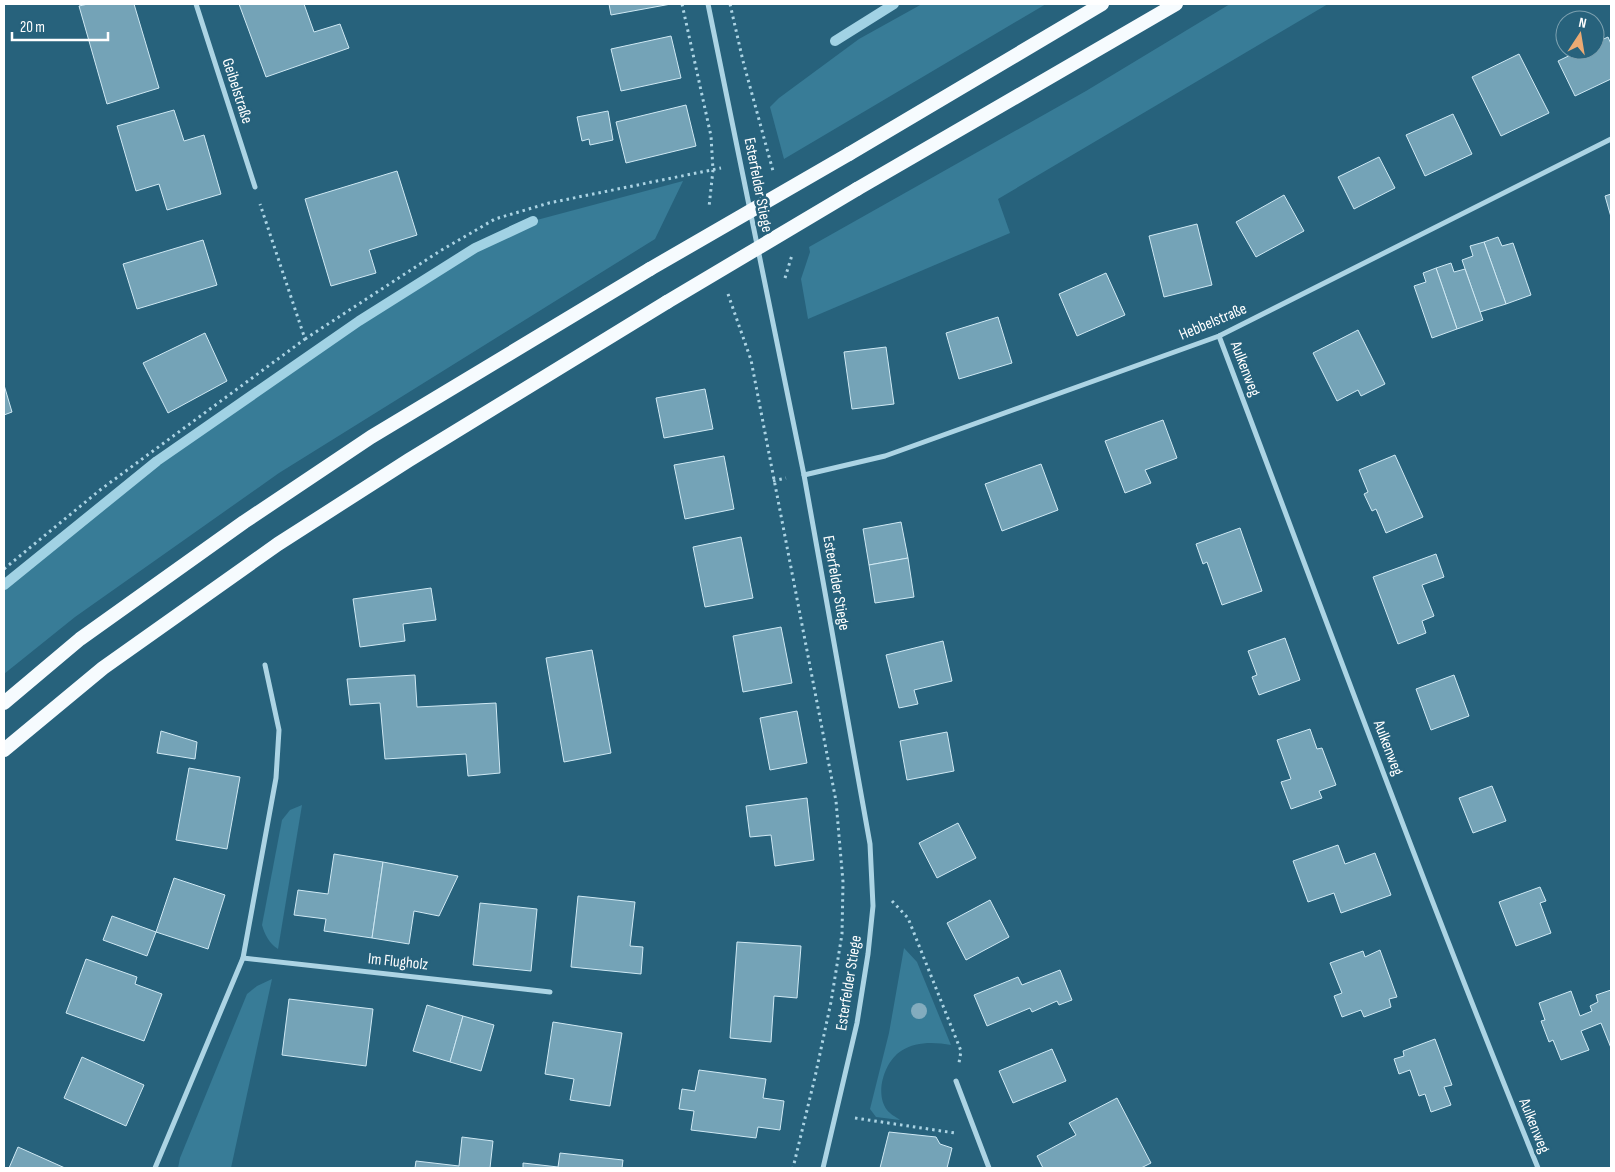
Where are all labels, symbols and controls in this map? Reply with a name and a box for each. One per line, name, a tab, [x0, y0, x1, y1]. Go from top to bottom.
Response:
scale bar	[12, 10, 109, 42]
north arrow	[1555, 10, 1605, 60]
text: N	[1577, 14, 1588, 32]
text: 20 m	[20, 18, 45, 37]
street label: Geibelstraße	[217, 56, 257, 126]
street label: Esterfelder Stiege	[740, 136, 776, 234]
street label: Hebbelstraße	[1176, 299, 1250, 345]
street label: Aulkenweg	[1225, 338, 1264, 399]
street label: Esterfelder Stiege	[818, 534, 854, 632]
street label: Aulkenweg	[1368, 717, 1407, 778]
street label: Esterfelder Stiege	[832, 934, 866, 1032]
street label: Im Flugholz	[367, 949, 429, 975]
street label: Aulkenweg	[1514, 1095, 1554, 1156]

